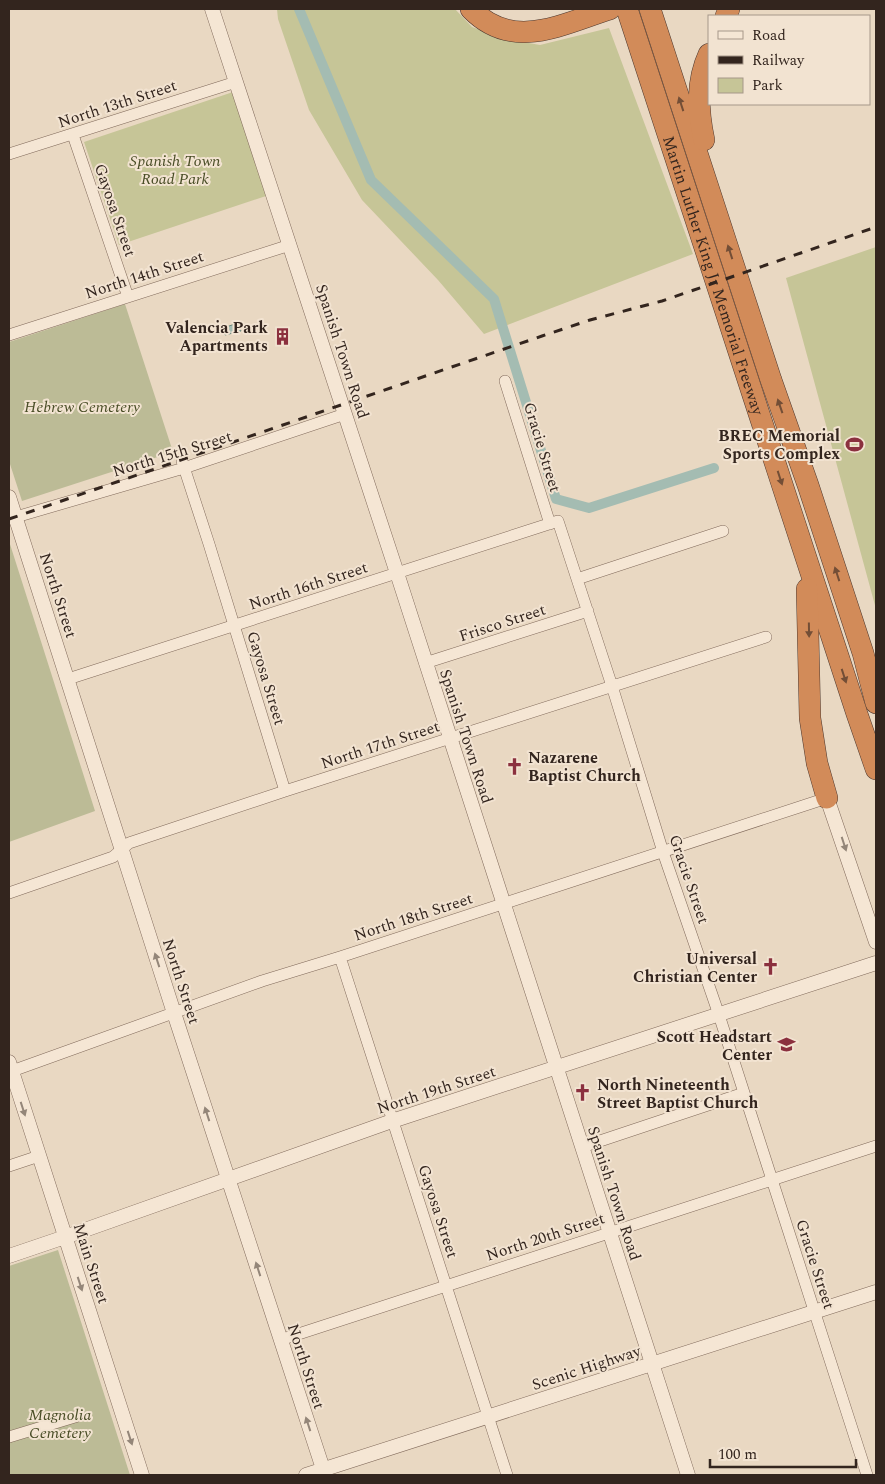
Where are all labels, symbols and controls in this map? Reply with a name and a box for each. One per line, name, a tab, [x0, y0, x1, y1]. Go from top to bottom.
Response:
legend	[708, 15, 870, 105]
text: Road	[752, 24, 786, 47]
text: Railway	[752, 49, 805, 72]
street label: North 13th Street	[55, 73, 180, 134]
text: Park	[752, 74, 783, 97]
one-way arrow	[677, 96, 685, 111]
street label: Martin Luther King Jr Memorial Freeway	[656, 133, 770, 420]
park label: Spanish Town Road Park	[129, 149, 221, 191]
street label: Gayosa Street	[88, 161, 142, 260]
street label: North 14th Street	[82, 244, 207, 305]
one-way arrow	[726, 244, 734, 259]
street label: Spanish Town Road	[309, 281, 375, 422]
place label: Valencia Park Apartments	[165, 316, 268, 358]
building icon: Valencia Park Apartments	[272, 326, 292, 346]
park label: Hebrew Cemetery	[24, 395, 140, 419]
street label: Gracie Street	[517, 399, 567, 496]
one-way arrow	[776, 399, 783, 414]
street label: North 15th Street	[110, 424, 235, 484]
place label: BREC Memorial Sports Complex	[718, 424, 840, 466]
sports icon: BREC Memorial Sports Complex	[844, 434, 864, 454]
one-way arrow	[777, 471, 784, 486]
street label: North Street	[33, 549, 83, 642]
street label: North 16th Street	[246, 555, 371, 616]
one-way arrow	[833, 566, 841, 581]
street label: Frisco Street	[456, 598, 549, 648]
one-way arrow	[806, 622, 814, 638]
street label: Gayosa Street	[240, 628, 292, 729]
street label: Spanish Town Road	[433, 666, 499, 807]
one-way arrow	[841, 669, 849, 684]
street label: North 17th Street	[318, 714, 443, 775]
place label: Nazarene Baptist Church	[528, 746, 641, 788]
church icon: Nazarene Baptist Church	[504, 756, 524, 776]
street label: Gracie Street	[663, 831, 716, 928]
one-way arrow	[841, 836, 848, 851]
street label: North 18th Street	[351, 886, 476, 947]
street label: North Street	[156, 935, 206, 1028]
place label: Universal Christian Center	[633, 947, 757, 989]
one-way arrow	[153, 952, 161, 967]
church icon: Universal Christian Center	[761, 957, 781, 977]
place label: Scott Headstart Center	[657, 1025, 772, 1067]
school or university icon: Scott Headstart Center	[776, 1035, 796, 1055]
street label: North 19th Street	[374, 1059, 499, 1120]
place label: North Nineteenth Street Baptist Church	[597, 1073, 758, 1115]
church icon: North Nineteenth Street Baptist Church	[573, 1083, 593, 1103]
one-way arrow	[20, 1101, 28, 1116]
one-way arrow	[203, 1107, 211, 1122]
street label: Spanish Town Road	[581, 1123, 647, 1264]
street label: Gayosa Street	[412, 1161, 465, 1261]
street label: North 20th Street	[483, 1206, 608, 1267]
street label: Gracie Street	[789, 1216, 841, 1313]
street label: Main Street	[67, 1220, 115, 1307]
one-way arrow	[253, 1261, 261, 1276]
one-way arrow	[77, 1276, 85, 1291]
street label: North Street	[281, 1320, 331, 1413]
street label: Scenic Highway	[529, 1339, 645, 1397]
park label: Magnolia Cemetery	[29, 1403, 91, 1445]
one-way arrow	[303, 1416, 311, 1431]
one-way arrow	[127, 1431, 134, 1446]
scale bar	[710, 1436, 856, 1468]
text: 100 m	[718, 1443, 757, 1466]

